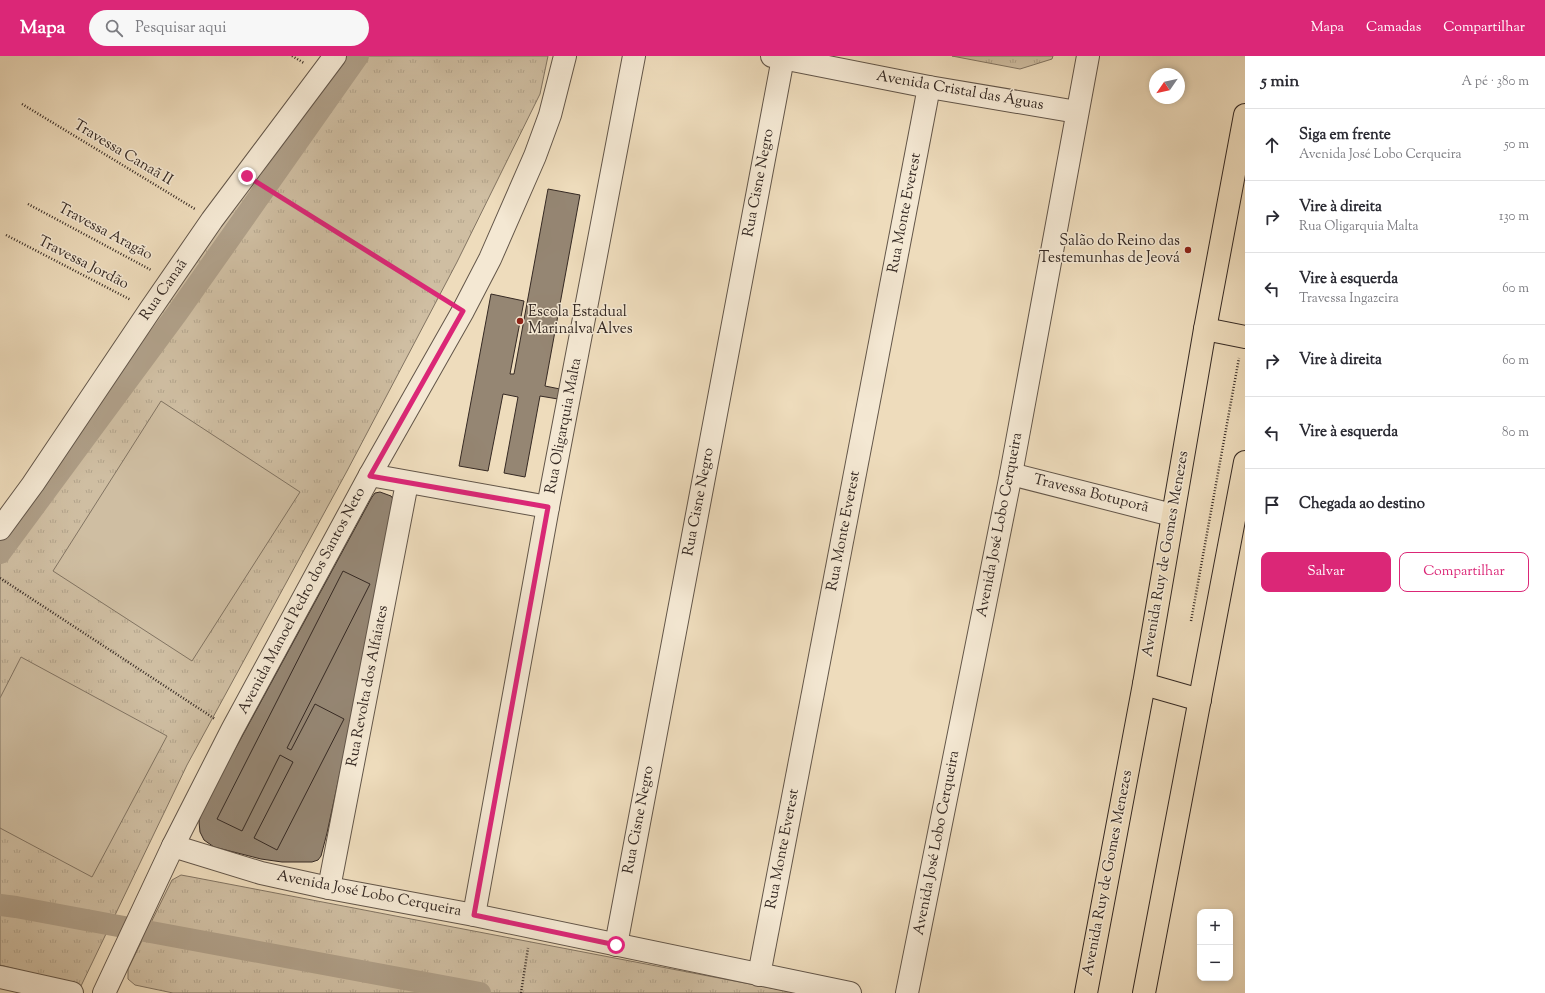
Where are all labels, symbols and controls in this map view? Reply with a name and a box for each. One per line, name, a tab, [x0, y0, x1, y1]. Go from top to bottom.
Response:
search box	[89, 10, 369, 46]
text: Mapa	[20, 15, 65, 42]
icon: search	[103, 17, 125, 39]
text: Pesquisar aqui	[135, 18, 226, 39]
text: Mapa	[1311, 18, 1344, 38]
text: Camadas	[1366, 18, 1421, 38]
text: Compartilhar	[1443, 18, 1525, 38]
street label: Avenida Cristal das Águas	[875, 65, 1046, 116]
north arrow	[1149, 68, 1185, 104]
text: 5 min	[1261, 70, 1299, 94]
text: A pé · 380 m	[1461, 73, 1529, 91]
street label: Travessa Canaã II	[69, 115, 177, 191]
text: Siga em frente	[1299, 125, 1391, 146]
street label: Rua Cisne Negro	[738, 127, 780, 239]
icon: ahead	[1261, 134, 1283, 156]
text: 50 m	[1504, 136, 1529, 154]
text: Avenida José Lobo Cerqueira	[1299, 146, 1462, 164]
street label: Rua Monte Everest	[883, 151, 927, 275]
route end	[238, 167, 256, 185]
text: Vire à direita	[1299, 197, 1382, 218]
street label: Travessa Aragão	[54, 198, 156, 266]
icon: right	[1261, 206, 1283, 228]
text: 130 m	[1499, 208, 1529, 226]
text: Rua Oligarquia Malta	[1299, 218, 1419, 236]
street label: Travessa Jordão	[34, 231, 132, 295]
place label: Salão do Reino das Testemunhas de Jeová	[1039, 231, 1180, 269]
marker: Salão do Reino das Testemunhas de Jeová	[1183, 245, 1193, 255]
street label: Rua Canaã	[135, 255, 193, 325]
text: Vire à esquerda	[1299, 269, 1398, 290]
icon: left	[1261, 278, 1283, 300]
text: 60 m	[1502, 280, 1529, 298]
text: Travessa Ingazeira	[1299, 290, 1399, 308]
place label: Escola Estadual Marinalva Alves	[528, 302, 633, 340]
marker: Escola Estadual Marinalva Alves	[515, 316, 525, 326]
icon: right	[1261, 350, 1283, 372]
text: Vire à direita	[1299, 350, 1382, 371]
text: 60 m	[1502, 352, 1529, 370]
street label: Rua Oligarquia Malta	[541, 356, 587, 496]
icon: left	[1261, 422, 1283, 444]
text: Vire à esquerda	[1299, 422, 1398, 443]
text: 80 m	[1502, 424, 1529, 442]
street label: Avenida José Lobo Cerqueira	[972, 431, 1028, 619]
street label: Rua Cisne Negro	[678, 446, 720, 558]
street label: Avenida Ruy de Gomes Menezes	[1137, 449, 1195, 659]
street label: Rua Monte Everest	[822, 469, 866, 593]
street label: Travessa Botuporã	[1031, 470, 1151, 519]
street label: Avenida Manoel Pedro dos Santos Neto	[233, 484, 371, 718]
icon: arrive	[1261, 494, 1283, 516]
text: Chegada ao destino	[1299, 494, 1425, 515]
button: Salvar	[1261, 552, 1391, 592]
button: Compartilhar	[1399, 552, 1529, 592]
street label: Rua Revolta dos Alfaiates	[342, 603, 394, 769]
street label: Avenida José Lobo Cerqueira	[909, 749, 965, 937]
street label: Rua Cisne Negro	[618, 764, 660, 876]
street label: Avenida Ruy de Gomes Menezes	[1078, 768, 1138, 978]
street label: Rua Monte Everest	[761, 787, 805, 911]
street label: Avenida José Lobo Cerqueira	[275, 866, 463, 922]
map controls	[1197, 909, 1233, 981]
button: +	[1197, 909, 1233, 945]
route start	[607, 936, 625, 954]
button: −	[1197, 945, 1233, 981]

